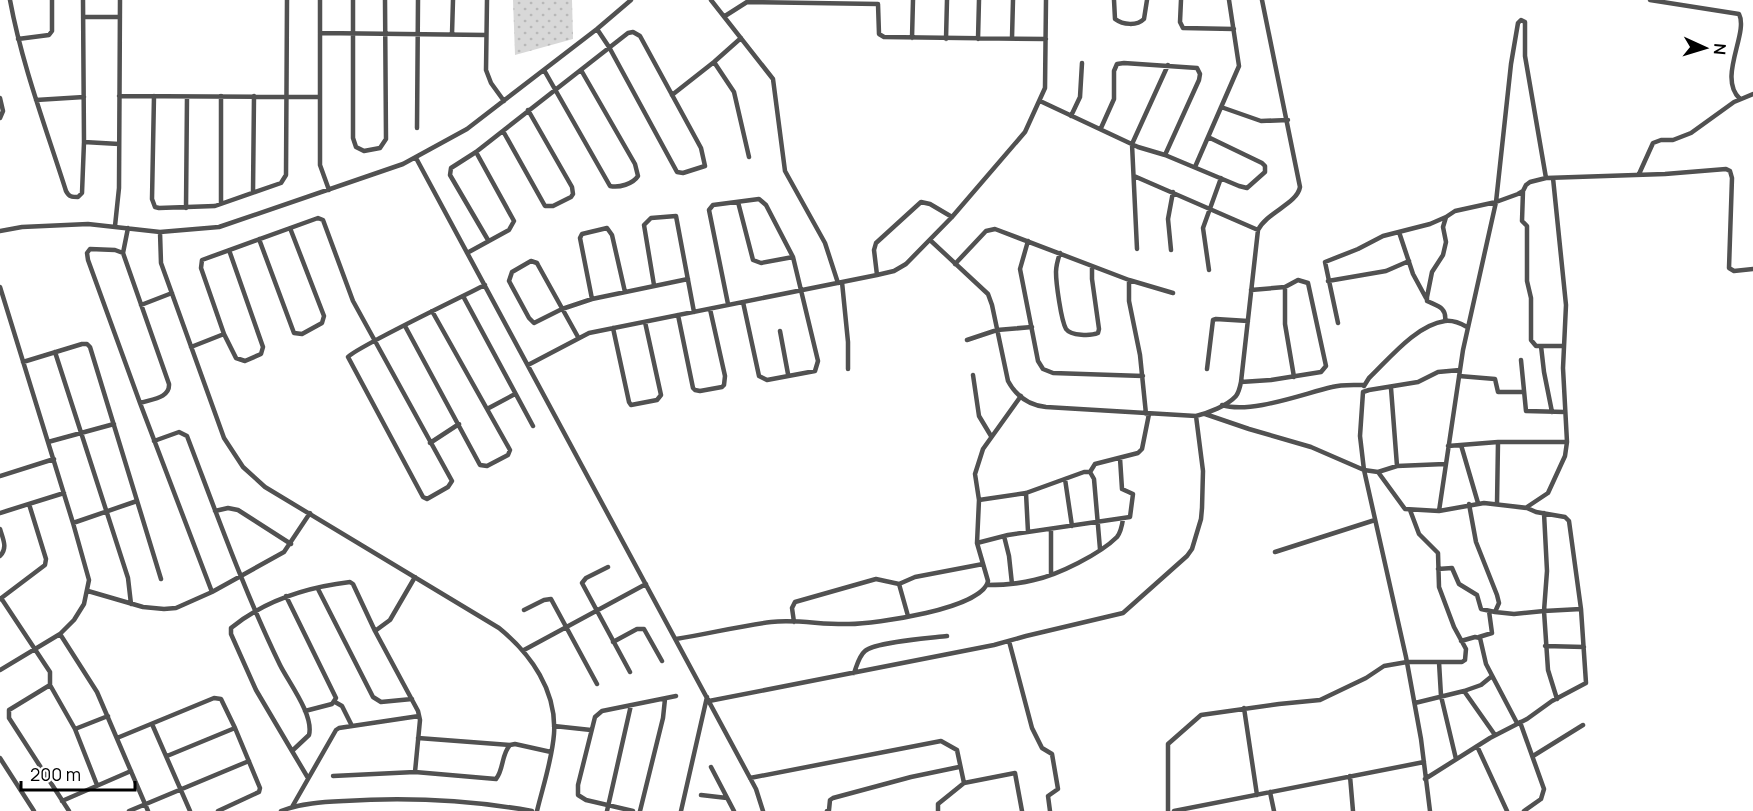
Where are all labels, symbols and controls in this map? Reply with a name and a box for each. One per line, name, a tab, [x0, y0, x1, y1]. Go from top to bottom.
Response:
north arrow	[1675, 18, 1735, 78]
text: N	[1709, 43, 1731, 56]
scale bar	[21, 754, 135, 792]
text: 200 m	[30, 762, 81, 786]

